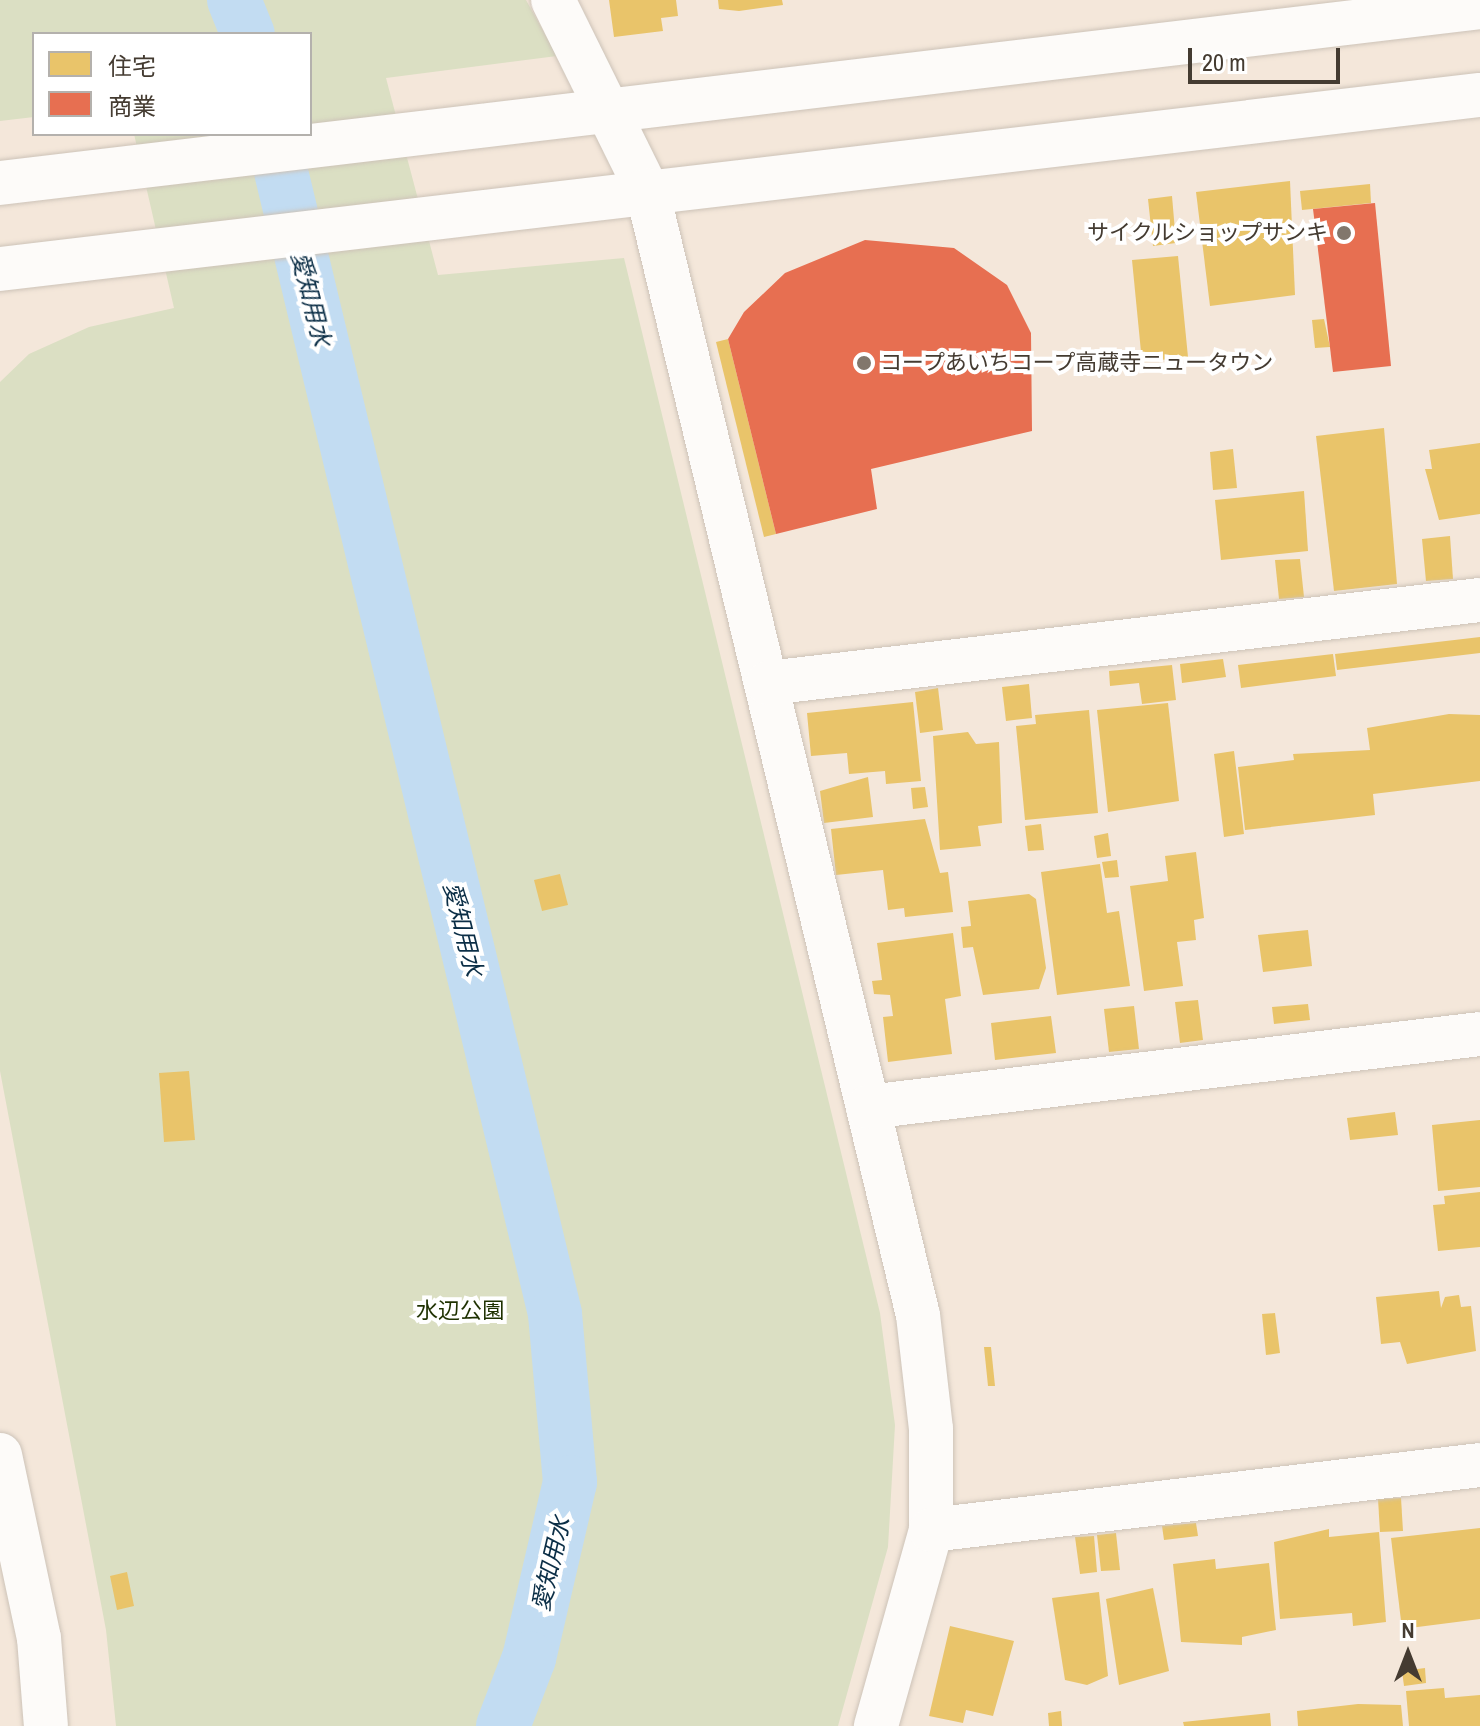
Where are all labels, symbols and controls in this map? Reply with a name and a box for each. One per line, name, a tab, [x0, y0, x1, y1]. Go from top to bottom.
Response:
legend	[32, 32, 312, 136]
scale bar	[1192, 32, 1344, 82]
text: 20 m	[1202, 46, 1246, 78]
text: 住宅	[108, 50, 156, 82]
text: 商業	[108, 90, 156, 122]
place label: サイクルショップサンキ	[1086, 220, 1328, 246]
marker: サイクルショップサンキ	[1335, 224, 1353, 242]
water label: 愛知用水	[285, 249, 337, 349]
place label: コープあいちコープ高蔵寺ニュータウン	[880, 350, 1276, 376]
marker: コープあいちコープ高蔵寺ニュータウン	[855, 354, 873, 372]
water label: 愛知用水	[437, 879, 489, 979]
park label: 水辺公園	[416, 1298, 504, 1324]
water label: 愛知用水	[526, 1514, 576, 1614]
north arrow	[1368, 1614, 1448, 1694]
text: N	[1401, 1615, 1415, 1645]

